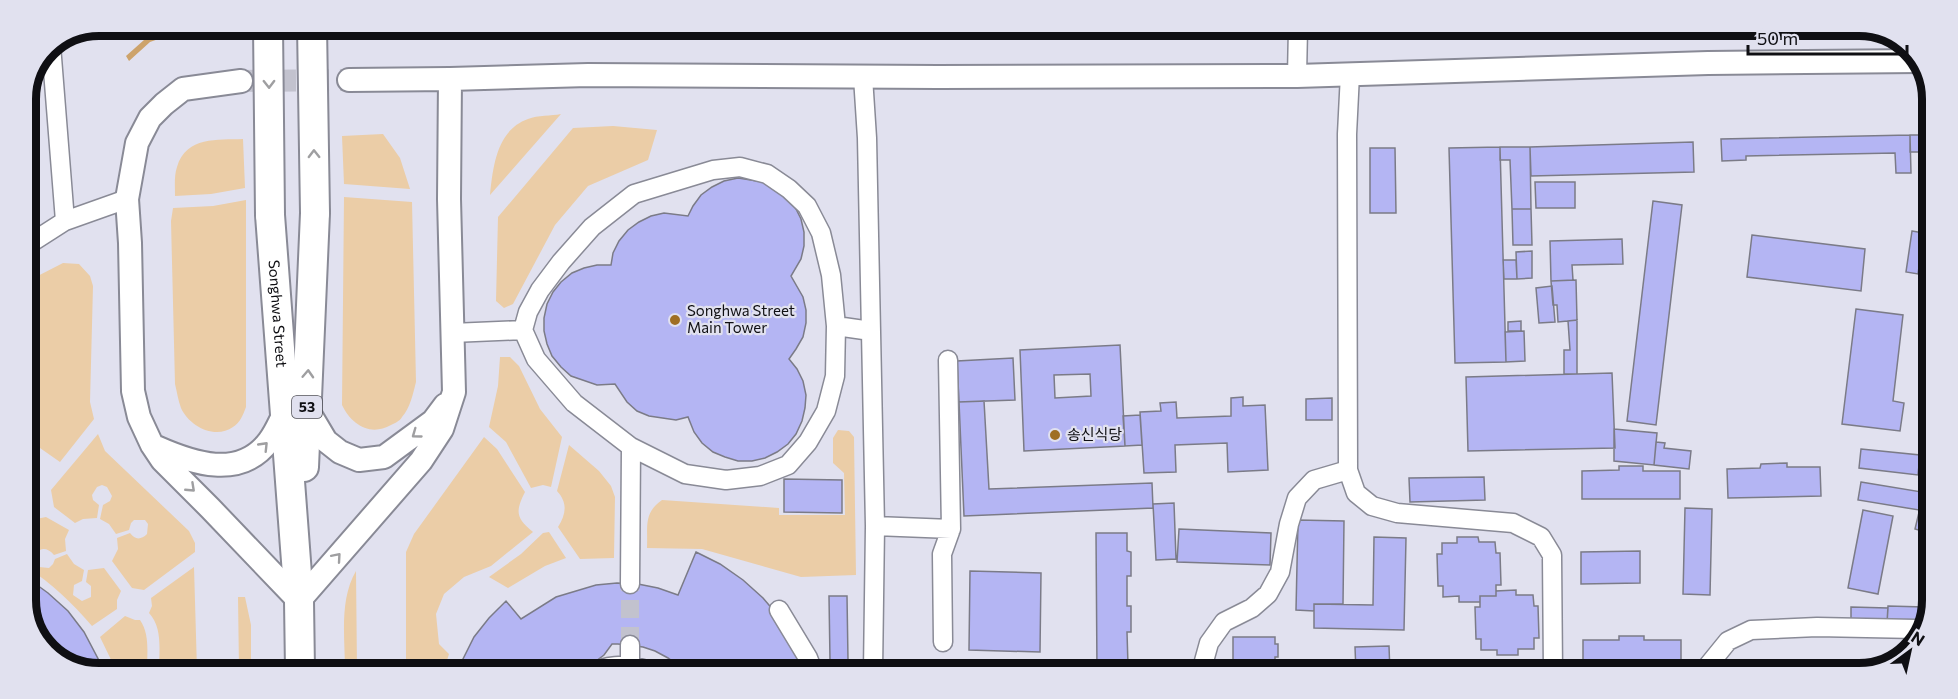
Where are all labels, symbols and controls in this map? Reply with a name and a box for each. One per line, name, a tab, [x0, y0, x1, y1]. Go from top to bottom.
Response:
scale bar	[1748, 18, 1907, 56]
text: 50 m	[1757, 27, 1798, 49]
one-way arrow	[263, 80, 275, 89]
one-way arrow	[308, 150, 321, 159]
street label: Songhwa Street	[265, 259, 291, 368]
place label: Songhwa Street Main Tower	[687, 301, 795, 336]
marker: Songhwa Street Main Tower	[668, 313, 682, 327]
one-way arrow	[302, 370, 315, 379]
road number: 53	[292, 396, 322, 418]
place label: 송신식당	[1067, 425, 1122, 443]
one-way arrow	[411, 427, 422, 438]
marker: 송신식당	[1048, 428, 1062, 442]
one-way arrow	[256, 442, 267, 453]
one-way arrow	[184, 481, 195, 492]
one-way arrow	[330, 553, 341, 564]
north arrow	[1880, 621, 1940, 681]
text: N	[1908, 627, 1929, 649]

